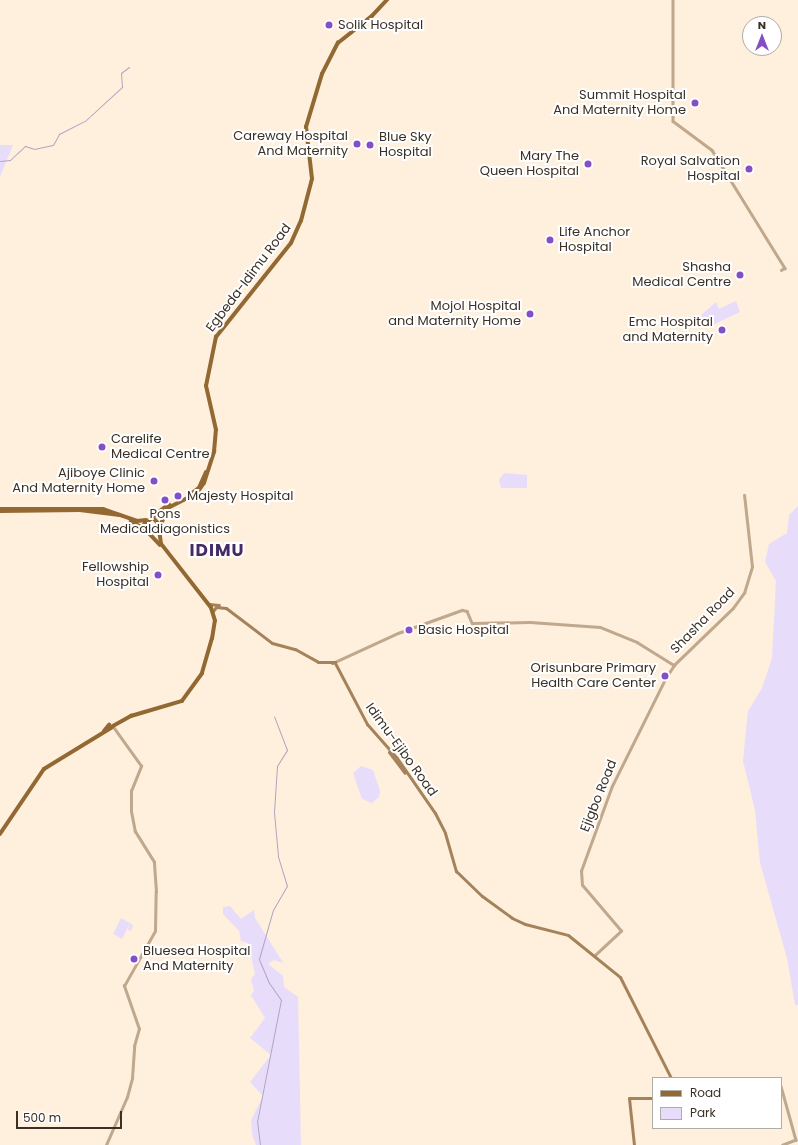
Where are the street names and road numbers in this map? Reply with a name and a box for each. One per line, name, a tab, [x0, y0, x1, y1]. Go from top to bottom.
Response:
street label: Egbeda-Idimu Road	[203, 221, 295, 335]
street label: Shasha Road	[668, 585, 738, 657]
street label: Idimu-Ejibo Road	[362, 700, 440, 800]
street label: Ejigbo Road	[577, 758, 621, 834]

